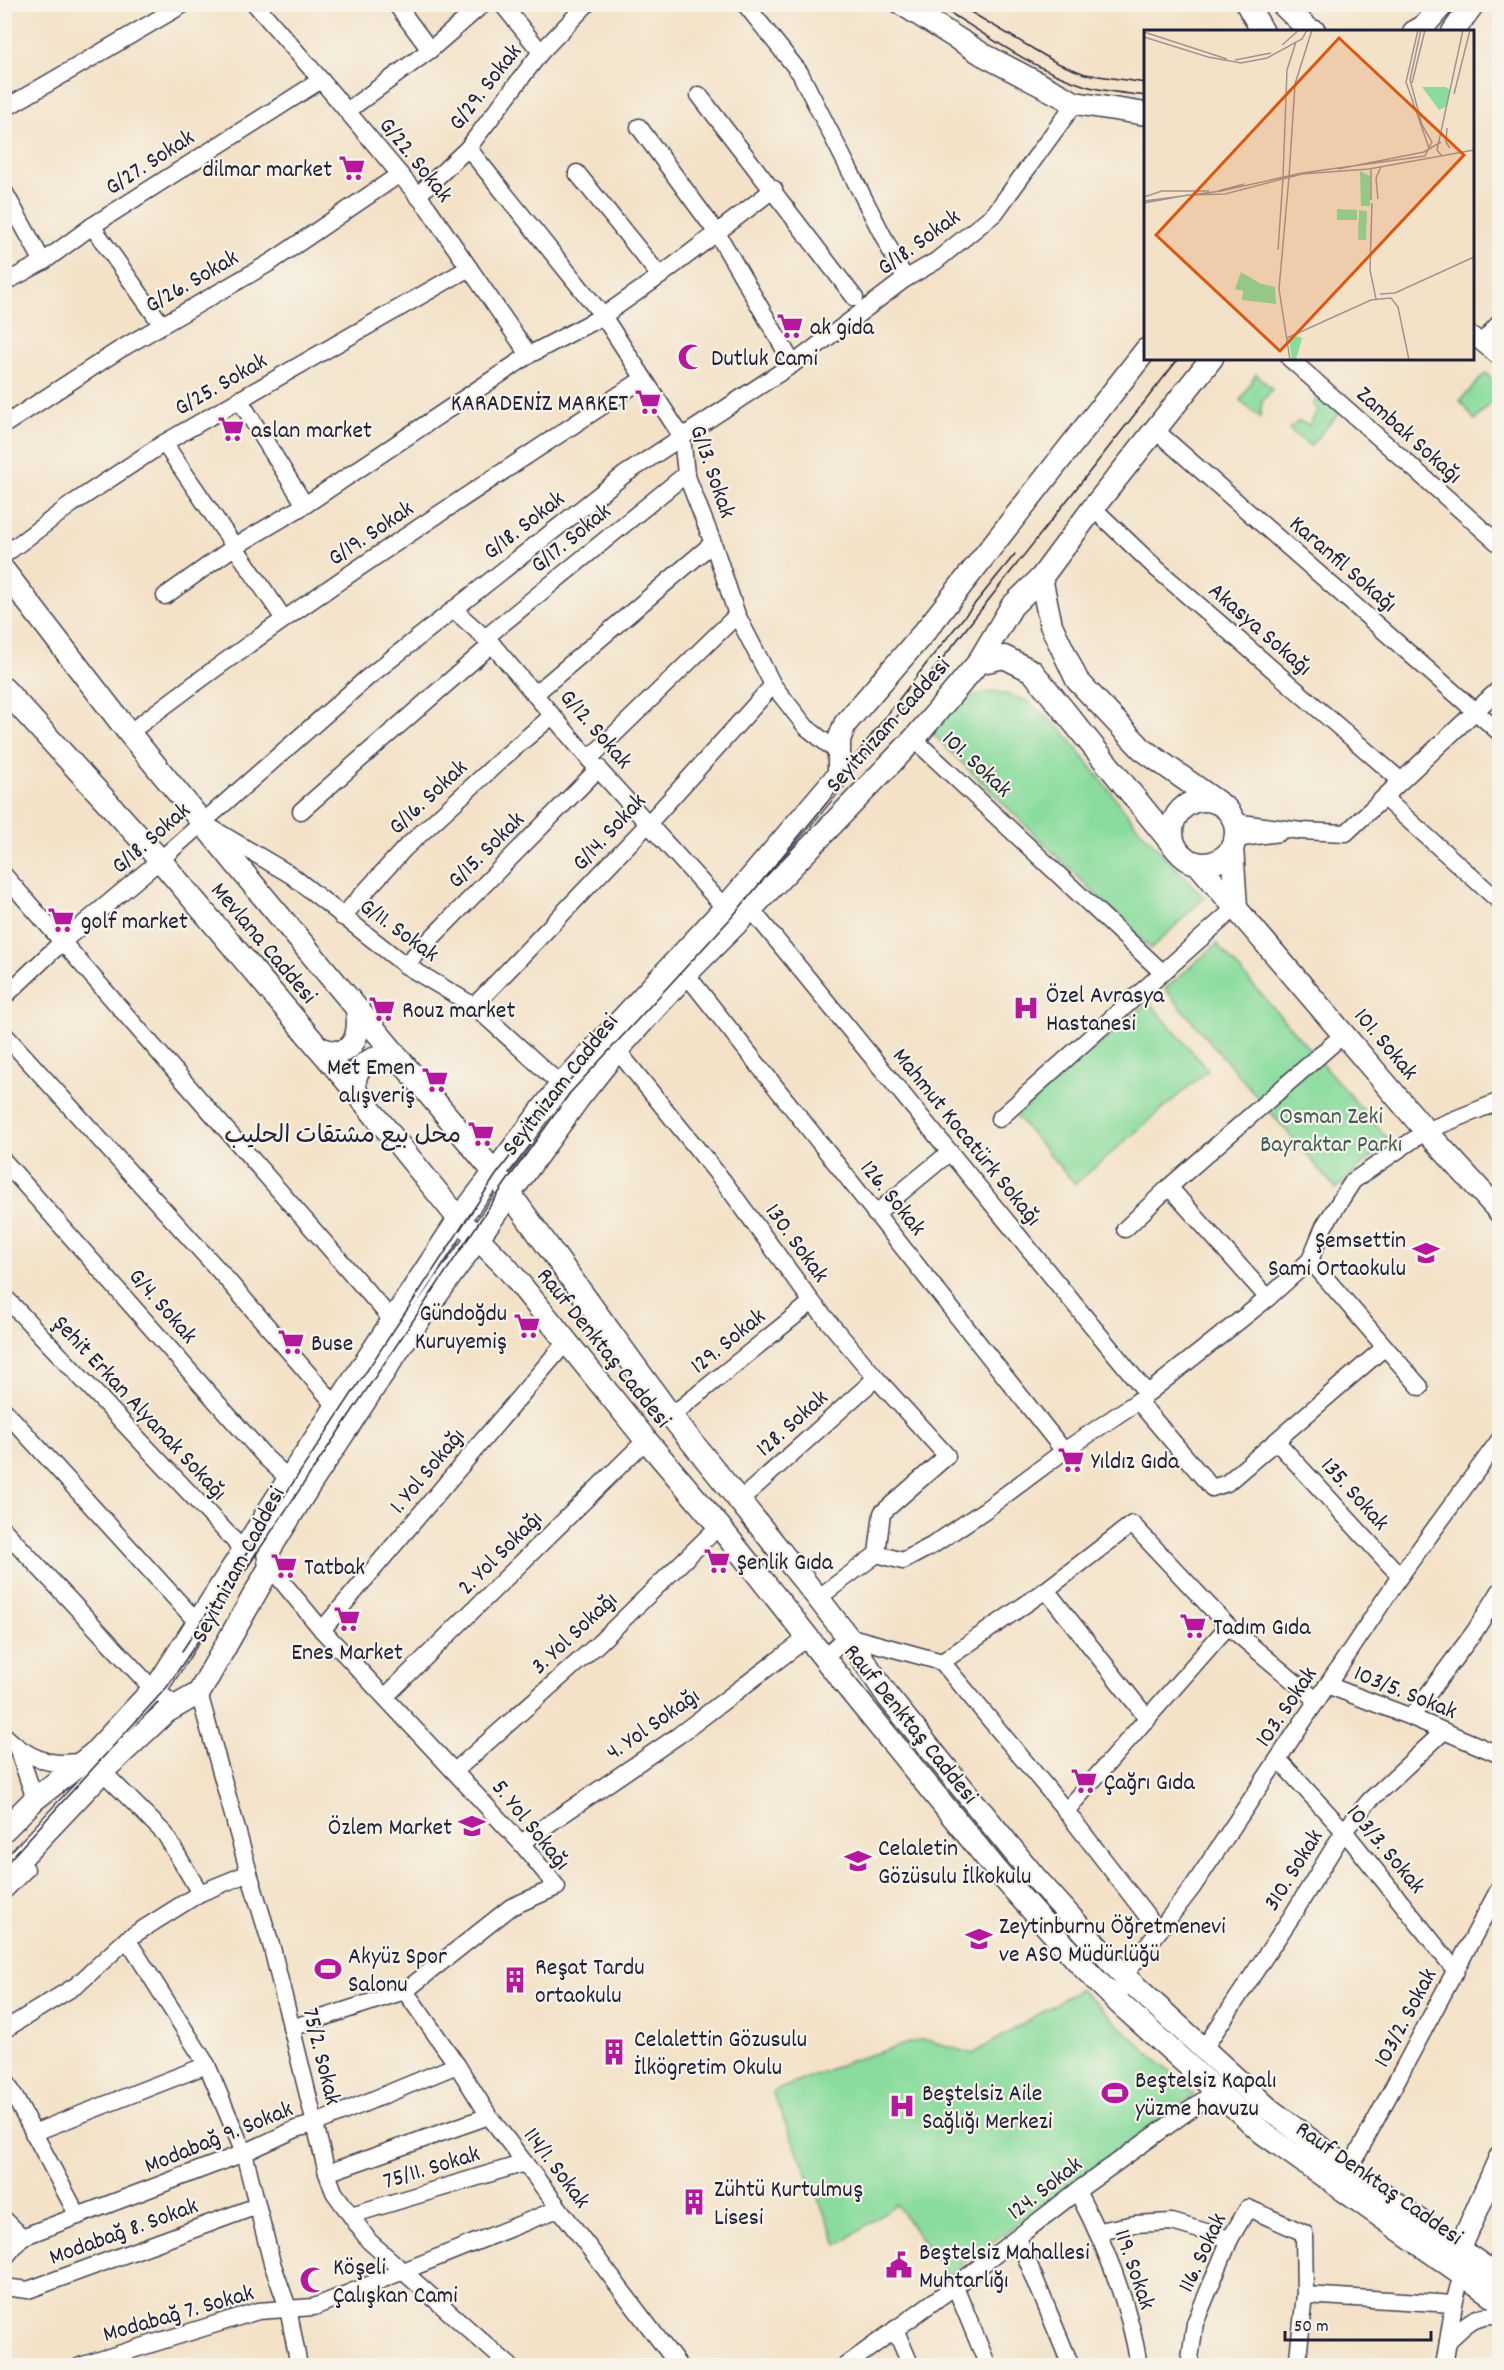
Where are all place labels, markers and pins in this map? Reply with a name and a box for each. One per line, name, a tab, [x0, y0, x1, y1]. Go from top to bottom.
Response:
supermarket icon: dilmar market	[337, 153, 367, 183]
place label: dilmar market	[203, 154, 332, 188]
supermarket icon: ak gida	[775, 311, 805, 341]
place label: ak gida	[810, 312, 875, 346]
mosque icon: Dutluk Cami	[676, 342, 706, 372]
place label: Dutluk Cami	[711, 343, 818, 377]
supermarket icon: KARADENİZ MARKET	[633, 387, 663, 417]
place label: KARADENİZ MARKET	[451, 388, 628, 422]
supermarket icon: aslan market	[216, 414, 246, 444]
place label: aslan market	[251, 415, 372, 449]
supermarket icon: golf market	[46, 905, 76, 935]
place label: golf market	[81, 906, 188, 940]
place label: Özel Avrasya Hastanesi	[1046, 980, 1165, 1042]
hospital icon: Özel Avrasya Hastanesi	[1011, 993, 1041, 1023]
supermarket icon: Rouz market	[367, 994, 397, 1024]
place label: Rouz market	[402, 995, 515, 1029]
place label: Met Emen alışveriş	[327, 1052, 415, 1114]
supermarket icon: Met Emen alışveriş	[420, 1065, 450, 1095]
supermarket icon: محل بيع مشتقات الحليب	[466, 1119, 496, 1149]
place label: محل بيع مشتقات الحليب	[224, 1120, 461, 1154]
place label: Şemsettin Sami Ortaokulu	[1268, 1225, 1406, 1287]
school or university icon: Şemsettin Sami Ortaokulu	[1411, 1238, 1441, 1268]
place label: Gündoğdu Kuruyemiş	[415, 1298, 507, 1360]
supermarket icon: Gündoğdu Kuruyemiş	[512, 1311, 542, 1341]
supermarket icon: Buse	[276, 1327, 306, 1357]
place label: Buse	[311, 1328, 353, 1362]
supermarket icon: Yıldız Gıda	[1056, 1445, 1086, 1475]
place label: Yıldız Gıda	[1091, 1446, 1180, 1480]
supermarket icon: Şenlik Gıda	[702, 1546, 732, 1576]
place label: Şenlik Gıda	[737, 1547, 834, 1581]
supermarket icon: Tatbak	[269, 1551, 299, 1581]
place label: Tatbak	[304, 1552, 365, 1586]
supermarket icon: Enes Market	[332, 1604, 362, 1634]
supermarket icon: Tadım Gıda	[1178, 1611, 1208, 1641]
place label: Tadım Gıda	[1213, 1612, 1311, 1646]
place label: Enes Market	[291, 1637, 403, 1671]
supermarket icon: Çağrı Gıda	[1069, 1766, 1099, 1796]
place label: Çağrı Gıda	[1104, 1767, 1196, 1801]
school or university icon: Özlem Market	[457, 1811, 487, 1841]
place label: Özlem Market	[328, 1812, 452, 1846]
place label: Celaletin Gözüsulu İlkokulu	[878, 1833, 1031, 1895]
school or university icon: Celaletin Gözüsulu İlkokulu	[843, 1846, 873, 1876]
place label: Zeytinburnu Öğretmenevi ve ASO Müdürlüğü	[999, 1911, 1226, 1973]
school or university icon: Zeytinburnu Öğretmenevi ve ASO Müdürlüğü	[964, 1924, 994, 1954]
place label: Akyüz Spor Salonu	[348, 1941, 447, 2003]
place label: Reşat Tardu ortaokulu	[535, 1952, 645, 2014]
sports icon: Akyüz Spor Salonu	[313, 1954, 343, 1984]
building icon: Reşat Tardu ortaokulu	[500, 1965, 530, 1995]
place label: Celalettin Gözusulu İlkögretim Okulu	[634, 2024, 807, 2086]
building icon: Celalettin Gözusulu İlkögretim Okulu	[599, 2037, 629, 2067]
place label: Beştelsiz Kapalı yüzme havuzu	[1135, 2065, 1276, 2127]
place label: Beştelsiz Aile Sağlığı Merkezi	[922, 2078, 1052, 2140]
sports icon: Beştelsiz Kapalı yüzme havuzu	[1100, 2078, 1130, 2108]
hospital icon: Beştelsiz Aile Sağlığı Merkezi	[887, 2091, 917, 2121]
place label: Zühtü Kurtulmuş Lisesi	[714, 2174, 863, 2236]
building icon: Zühtü Kurtulmuş Lisesi	[679, 2187, 709, 2217]
place label: Beştelsiz Mahallesi Muhtarlığı	[919, 2237, 1090, 2299]
public building icon: Beştelsiz Mahallesi Muhtarlığı	[884, 2250, 914, 2280]
place label: Köşeli Çalışkan Cami	[333, 2252, 458, 2314]
mosque icon: Köşeli Çalışkan Cami	[298, 2265, 328, 2295]

